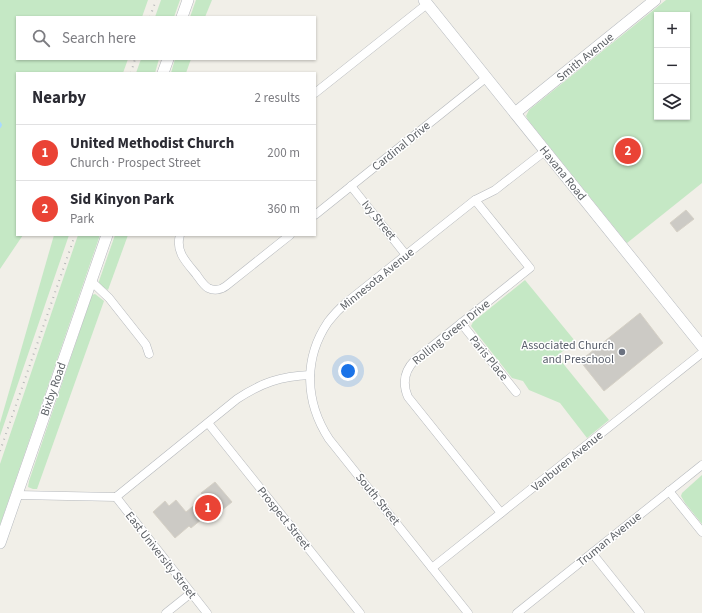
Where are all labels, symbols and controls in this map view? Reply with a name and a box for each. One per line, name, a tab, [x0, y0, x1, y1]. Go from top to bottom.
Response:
map controls	[654, 12, 690, 120]
button: +	[654, 12, 690, 48]
search box	[16, 16, 316, 60]
icon: search	[30, 27, 52, 49]
text: Search here	[62, 28, 136, 49]
street label: Smith Avenue	[553, 29, 618, 86]
button: −	[654, 48, 690, 84]
button: layers	[654, 84, 690, 120]
text: Nearby	[32, 86, 86, 110]
text: 2 results	[255, 89, 300, 107]
street label: Cardinal Drive	[369, 118, 434, 175]
text: United Methodist Church	[70, 133, 234, 154]
pin: 2	[615, 136, 641, 166]
street label: Havana Road	[535, 142, 590, 204]
text: 1	[42, 144, 48, 162]
text: 200 m	[267, 144, 300, 162]
text: Church · Prospect Street	[70, 154, 201, 172]
text: Sid Kinyon Park	[70, 189, 174, 210]
street label: Ivy Street	[357, 197, 400, 244]
text: 2	[42, 200, 48, 218]
text: 360 m	[267, 200, 300, 218]
text: Park	[70, 210, 94, 228]
street label: Minnesota Avenue	[336, 244, 418, 315]
street label: Rolling Green Drive	[409, 296, 494, 369]
street label: Paris Place	[465, 332, 512, 385]
place label: Associated Church and Preschool	[521, 337, 614, 368]
marker: Associated Church and Preschool	[617, 347, 627, 357]
street label: Bixby Road	[36, 360, 71, 418]
your location	[338, 361, 358, 381]
street label: Vanburen Avenue	[528, 427, 607, 496]
street label: South Street	[351, 470, 404, 529]
street label: Prospect Street	[253, 483, 314, 554]
pin: 1	[195, 493, 221, 523]
street label: East University Street	[121, 508, 200, 603]
street label: Truman Avenue	[573, 508, 645, 571]

